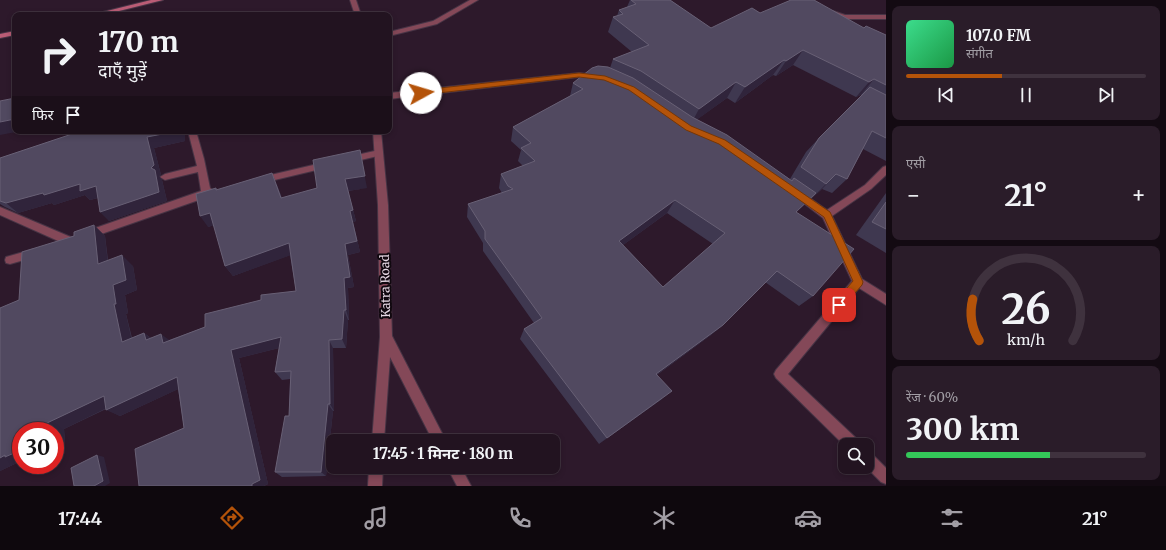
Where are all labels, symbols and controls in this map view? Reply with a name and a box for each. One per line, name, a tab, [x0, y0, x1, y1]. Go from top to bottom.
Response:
text: 170 m	[98, 24, 179, 60]
text: 107.0 FM	[966, 26, 1031, 45]
icon: right	[32, 28, 84, 80]
text: संगीत	[966, 45, 993, 62]
text: दाएँ मुड़ें	[98, 59, 147, 82]
position arrow	[400, 72, 442, 114]
icon: previous	[935, 84, 957, 106]
icon: pause	[1015, 84, 1037, 106]
icon: next	[1095, 84, 1117, 106]
icon: arrive	[62, 104, 84, 126]
text: फिर	[32, 105, 54, 124]
text: एसी	[906, 155, 925, 172]
text: 21°	[1004, 176, 1048, 214]
text: −	[906, 181, 921, 209]
text: +	[1131, 181, 1146, 209]
street label: Katra Road	[377, 254, 393, 318]
text: 26	[1001, 283, 1051, 335]
pin	[822, 288, 856, 322]
icon: arrive	[828, 294, 850, 316]
text: km/h	[1007, 331, 1045, 349]
text: रेंज · 60%	[906, 389, 958, 406]
text: 300 km	[906, 410, 1019, 448]
speed limit sign: 30	[12, 422, 64, 474]
map controls	[838, 438, 874, 474]
button: search	[838, 438, 874, 474]
text: 17:45 · 1 मिनट · 180 m	[373, 444, 513, 463]
icon: directions	[218, 504, 246, 532]
icon: music	[362, 504, 390, 532]
icon: phone	[506, 504, 534, 532]
icon: climate	[650, 504, 678, 532]
icon: car	[794, 504, 822, 532]
icon: filters	[938, 504, 966, 532]
text: 17:44	[58, 507, 102, 530]
text: 21°	[1082, 507, 1108, 530]

